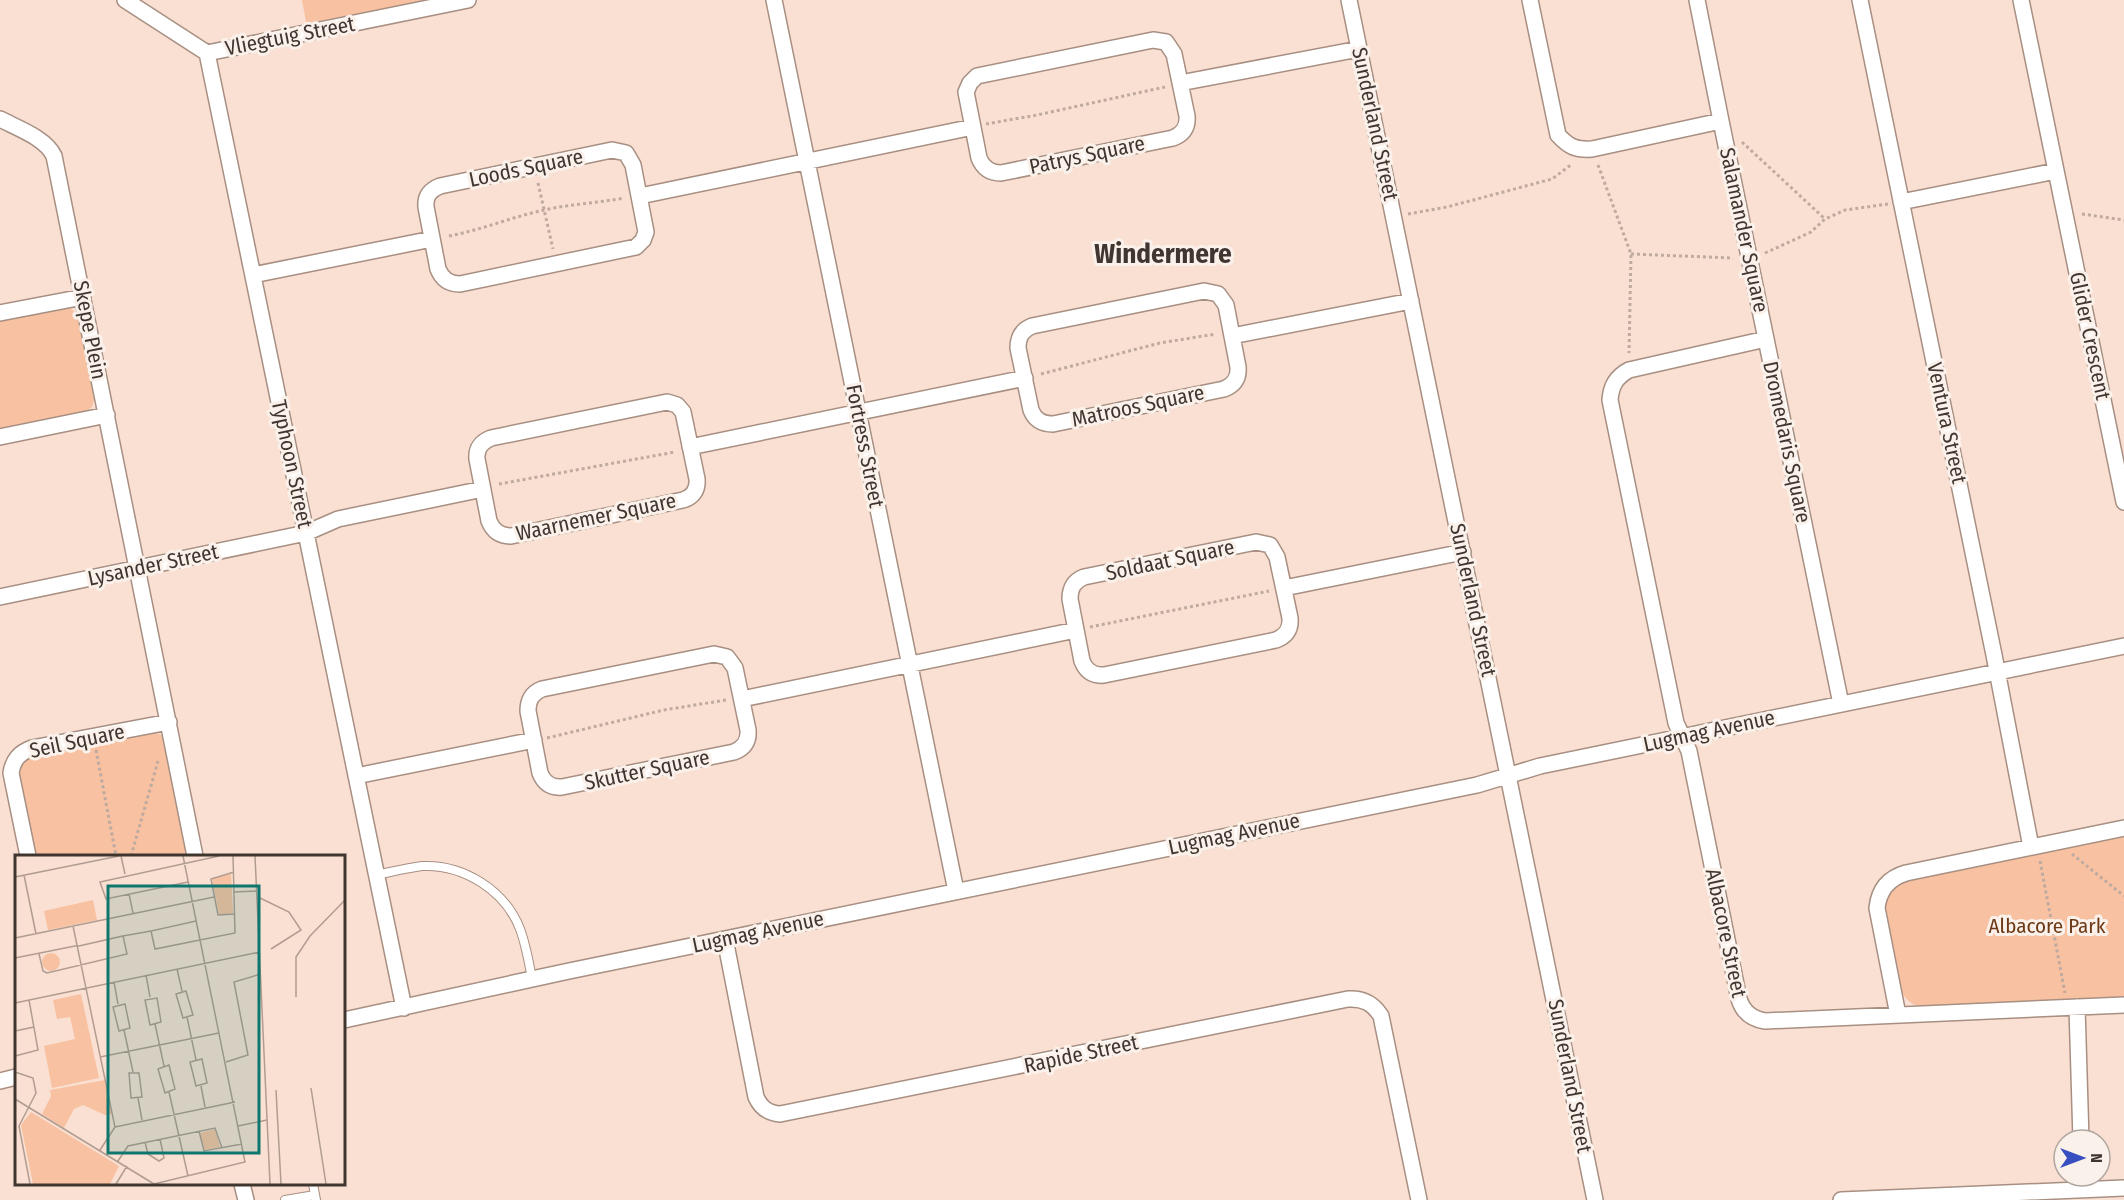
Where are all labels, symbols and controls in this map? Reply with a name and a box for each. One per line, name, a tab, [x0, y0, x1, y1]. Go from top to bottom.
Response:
street label: Vliegtuig Street	[223, 11, 357, 61]
street label: Sunderland Street	[1346, 45, 1404, 203]
street label: Patrys Square	[1027, 130, 1147, 180]
street label: Loods Square	[466, 143, 586, 193]
street label: Salamander Square	[1714, 145, 1774, 315]
district label: Windermere	[1094, 238, 1232, 270]
street label: Glider Crescent	[2064, 270, 2116, 402]
street label: Skepe Plein	[68, 279, 112, 381]
street label: Dromedaris Square	[1757, 359, 1817, 525]
street label: Ventura Street	[1921, 360, 1973, 486]
street label: Matroos Square	[1069, 379, 1207, 433]
street label: Fortress Street	[840, 382, 890, 510]
street label: Typhoon Street	[266, 398, 318, 531]
street label: Waarnemer Square	[513, 487, 679, 547]
street label: Sunderland Street	[1444, 521, 1502, 679]
street label: Soldaat Square	[1103, 534, 1237, 586]
street label: Lysander Street	[85, 538, 221, 592]
street label: Lugmag Avenue	[1641, 704, 1777, 758]
street label: Seil Square	[27, 718, 127, 764]
street label: Skutter Square	[582, 744, 712, 796]
street label: Lugmag Avenue	[1166, 807, 1302, 861]
inset map	[15, 855, 345, 1185]
street label: Albacore Street	[1700, 866, 1752, 1000]
street label: Lugmag Avenue	[690, 905, 826, 959]
park label: Albacore Park	[1989, 913, 2106, 939]
street label: Sunderland Street	[1542, 997, 1598, 1155]
street label: Rapide Street	[1021, 1029, 1141, 1079]
north arrow	[2052, 1128, 2112, 1188]
text: N	[2087, 1153, 2106, 1163]

